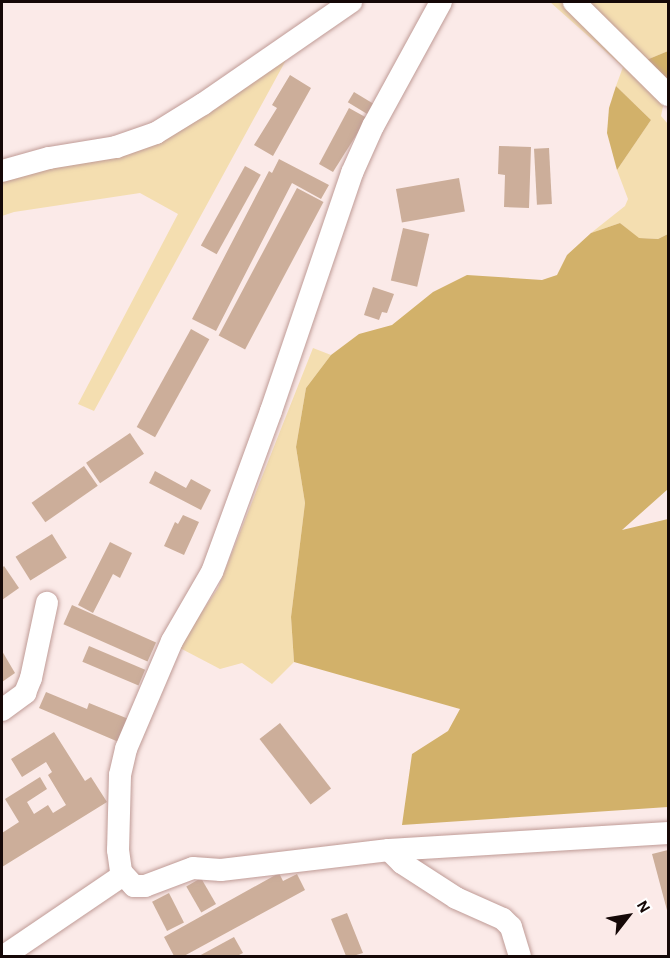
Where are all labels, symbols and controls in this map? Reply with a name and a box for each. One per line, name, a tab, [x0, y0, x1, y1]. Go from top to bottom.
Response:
north arrow	[598, 886, 658, 946]
text: N	[634, 898, 653, 916]

